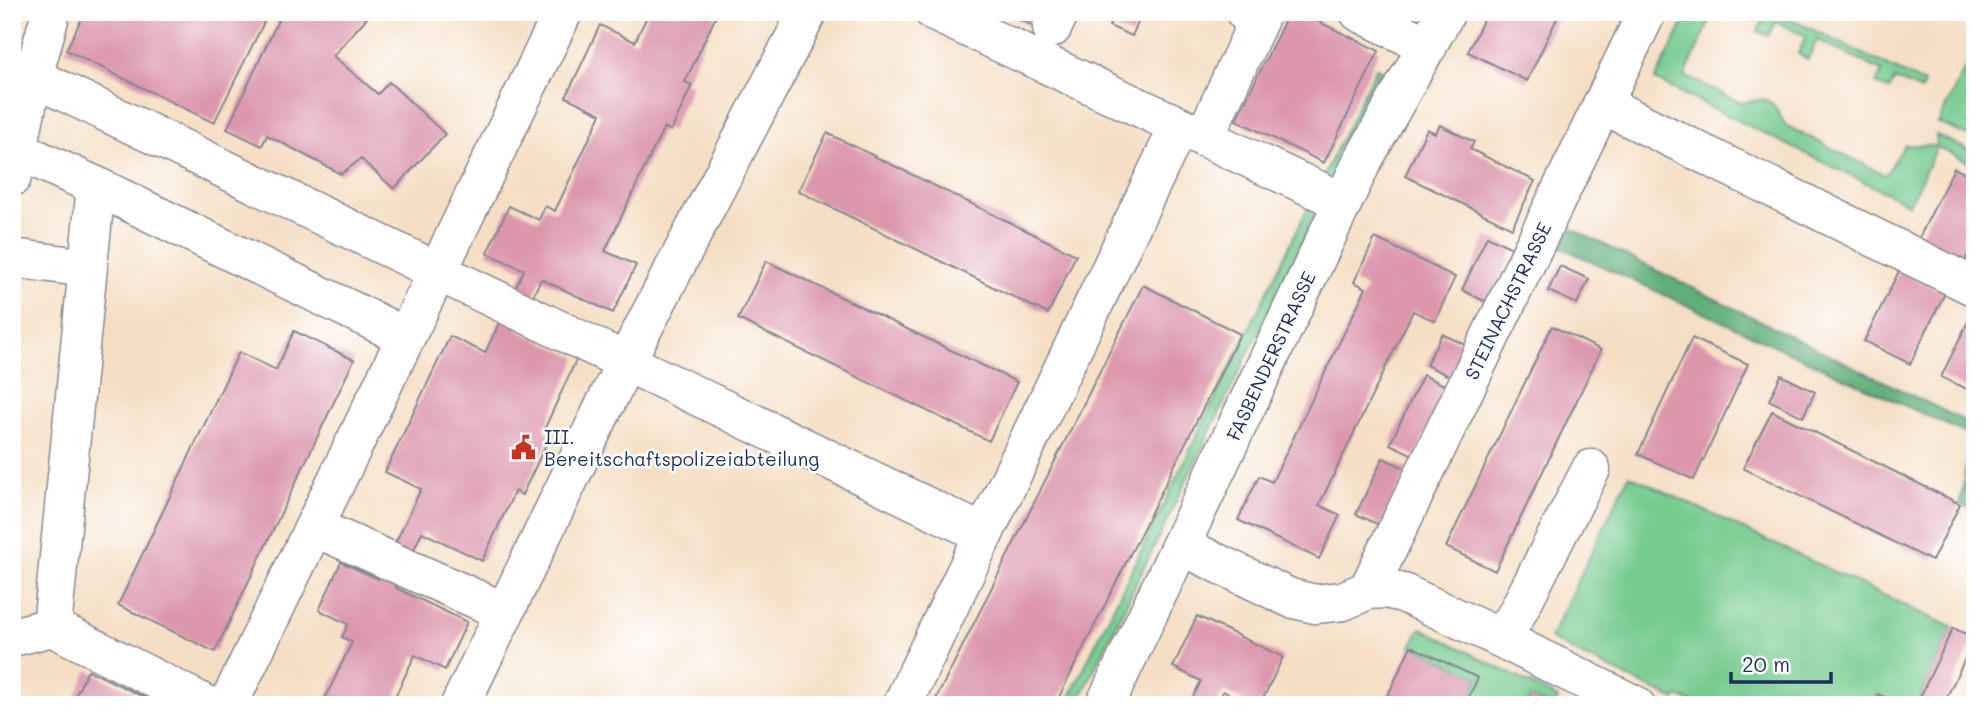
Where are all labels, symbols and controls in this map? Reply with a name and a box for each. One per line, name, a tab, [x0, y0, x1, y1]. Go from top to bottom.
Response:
street label: STEINACHSTRASSE	[1458, 218, 1557, 384]
street label: FASBENDERSTRASSE	[1220, 267, 1321, 444]
place label: III. Bereitschaftspolizeiabteilung	[544, 424, 819, 471]
public building icon: III. Bereitschaftspolizeiabteilung	[510, 434, 538, 462]
scale bar	[1731, 640, 1831, 684]
text: 20 m	[1742, 650, 1790, 677]

